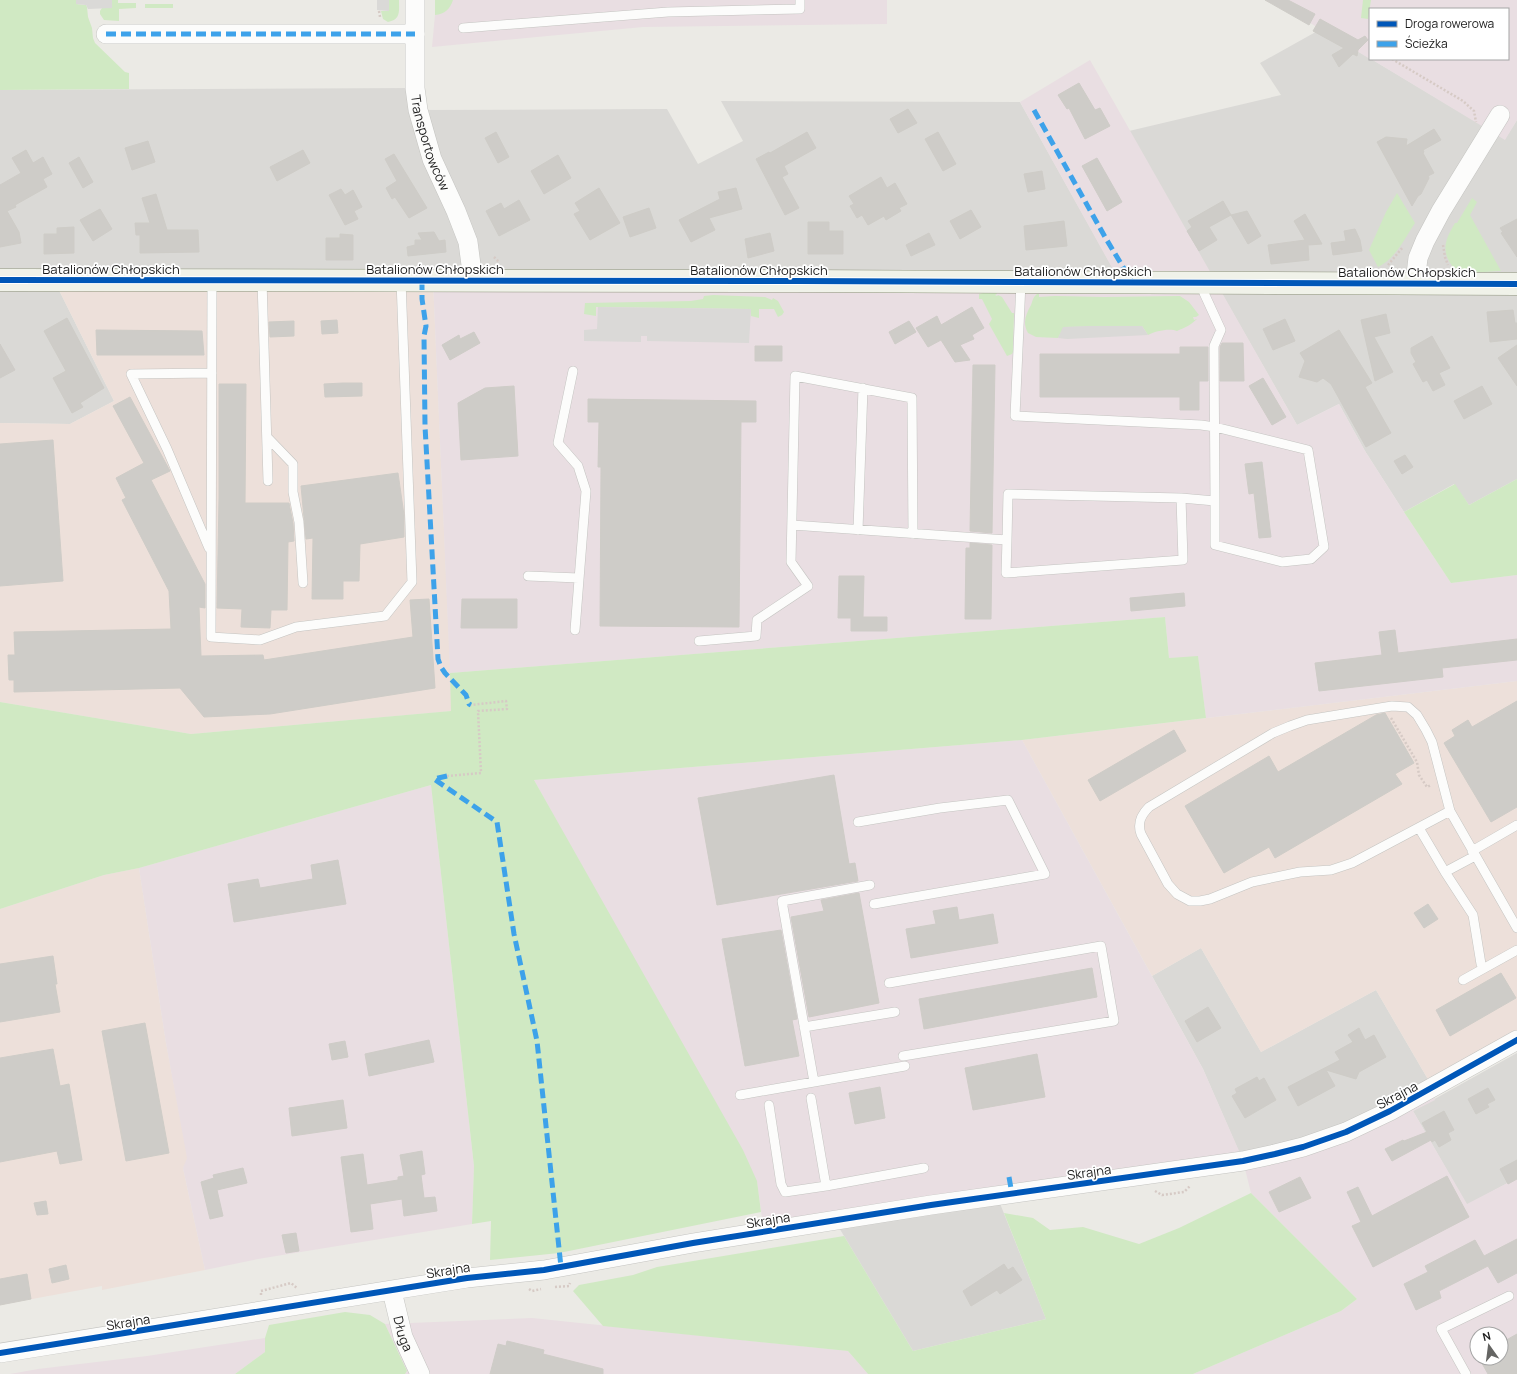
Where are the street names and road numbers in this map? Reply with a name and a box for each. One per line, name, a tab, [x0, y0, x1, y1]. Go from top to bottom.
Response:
street label: Transportowców	[407, 94, 454, 194]
street label: Batalionów Chłopskich	[42, 260, 180, 278]
street label: Batalionów Chłopskich	[366, 260, 504, 278]
street label: Batalionów Chłopskich	[690, 261, 828, 279]
street label: Batalionów Chłopskich	[1014, 262, 1152, 280]
street label: Batalionów Chłopskich	[1338, 263, 1476, 281]
street label: Skrajna	[1373, 1077, 1421, 1113]
street label: Skrajna	[1066, 1160, 1112, 1184]
street label: Skrajna	[745, 1208, 791, 1232]
street label: Skrajna	[425, 1258, 471, 1282]
street label: Skrajna	[105, 1310, 151, 1334]
street label: Długa	[389, 1314, 417, 1354]

